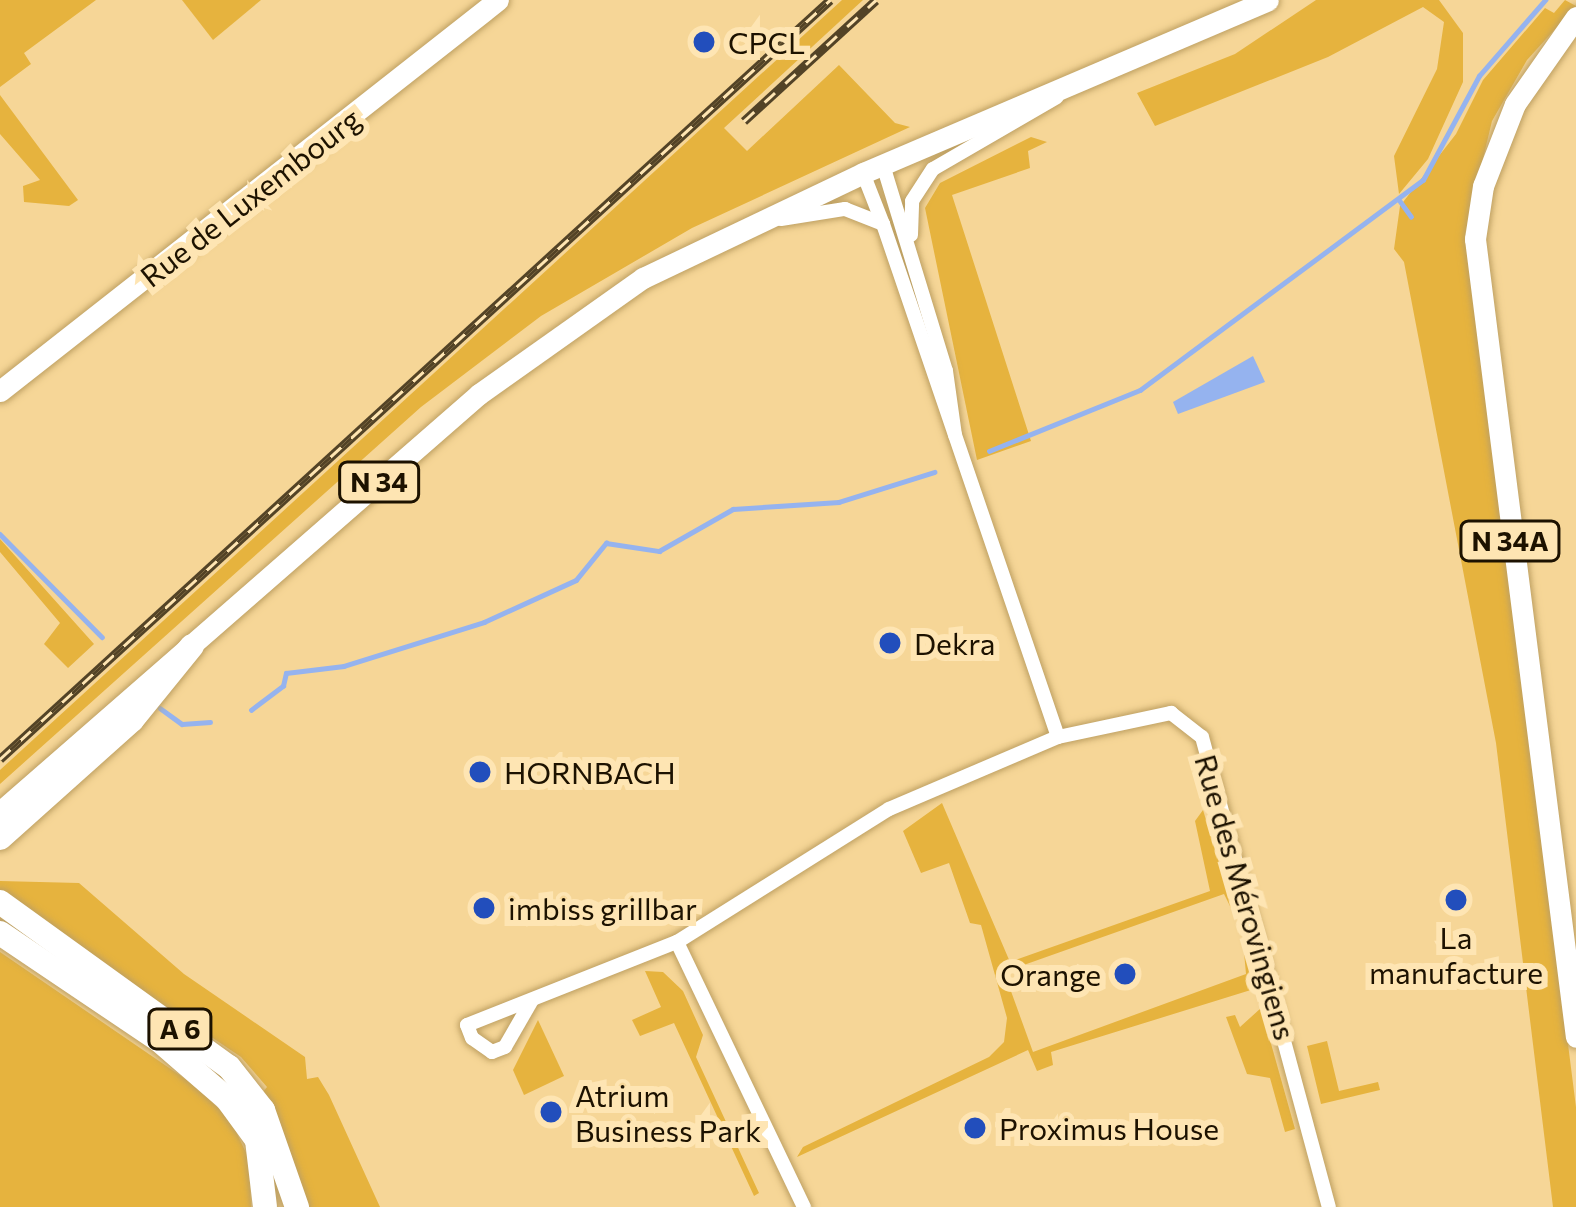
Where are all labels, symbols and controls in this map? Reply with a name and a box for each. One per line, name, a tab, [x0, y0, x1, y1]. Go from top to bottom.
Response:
place label: CPCL	[728, 24, 805, 60]
marker: CPCL	[691, 29, 717, 55]
street label: Rue de Luxembourg	[133, 100, 367, 294]
road number: N 34	[337, 461, 421, 503]
road number: N 34A	[1459, 520, 1561, 562]
place label: Dekra	[914, 625, 996, 661]
marker: Dekra	[877, 630, 903, 656]
street label: Rue des Mérovingiens	[1188, 750, 1304, 1044]
place label: HORNBACH	[504, 754, 676, 790]
marker: HORNBACH	[467, 759, 493, 785]
marker: La manufacture	[1443, 887, 1469, 913]
place label: imbiss grillbar	[508, 890, 697, 926]
marker: imbiss grillbar	[471, 895, 497, 921]
place label: La manufacture	[1369, 919, 1543, 990]
place label: Orange	[1000, 956, 1101, 992]
marker: Orange	[1112, 961, 1138, 987]
road number: A 6	[147, 1008, 213, 1050]
place label: Atrium Business Park	[575, 1077, 761, 1148]
marker: Atrium Business Park	[538, 1099, 564, 1125]
place label: Proximus House	[999, 1110, 1219, 1146]
marker: Proximus House	[962, 1115, 988, 1141]

